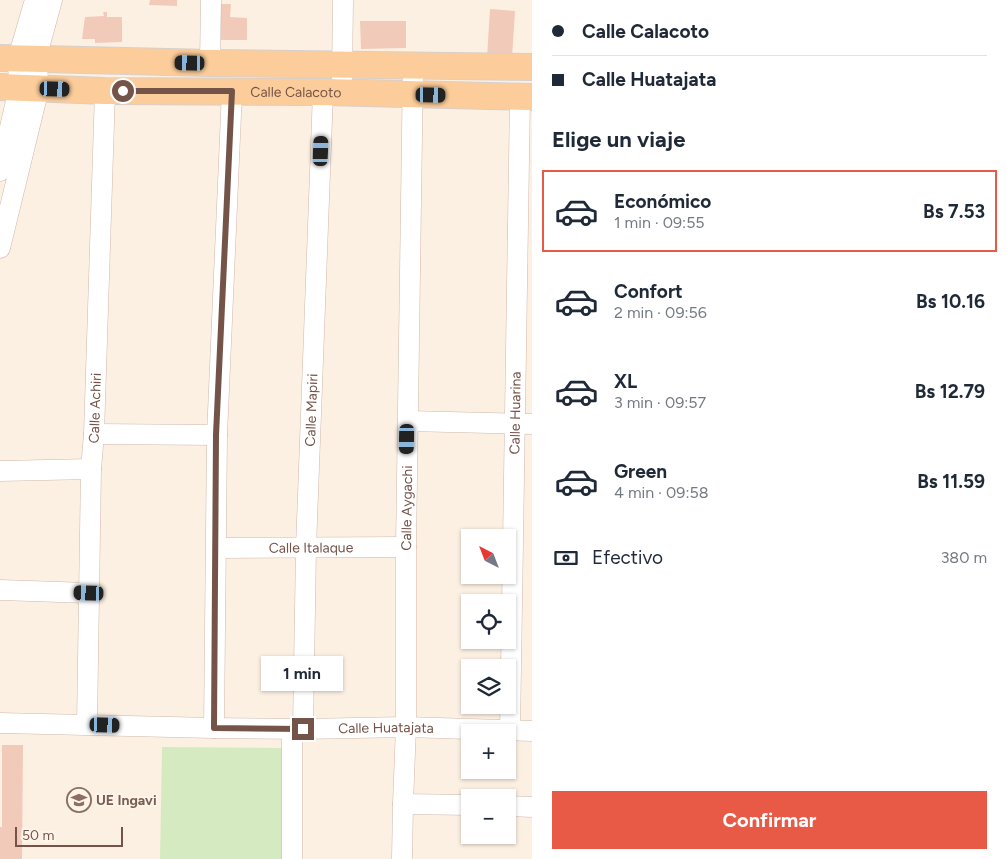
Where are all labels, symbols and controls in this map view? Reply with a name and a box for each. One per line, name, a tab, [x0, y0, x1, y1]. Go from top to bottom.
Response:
text: Calle Calacoto	[582, 20, 709, 43]
car	[174, 55, 205, 71]
text: Calle Huatajata	[582, 68, 716, 91]
route start	[112, 80, 134, 102]
car	[39, 81, 70, 97]
street label: Calle Calacoto	[250, 84, 342, 101]
car	[415, 87, 446, 103]
text: Elige un viaje	[552, 126, 685, 153]
car	[312, 136, 329, 166]
icon: car	[554, 189, 599, 234]
text: Económico	[614, 190, 711, 213]
text: Bs 7.53	[923, 200, 985, 223]
text: 1 min · 09:55	[614, 213, 705, 232]
icon: car	[554, 279, 599, 324]
text: Confort	[614, 280, 683, 303]
text: Bs 10.16	[916, 290, 985, 313]
text: 2 min · 09:56	[614, 303, 707, 322]
icon: car	[554, 369, 599, 414]
text: XL	[614, 370, 637, 393]
street label: Calle Huarina	[506, 371, 525, 455]
street label: Calle Achiri	[85, 373, 105, 444]
street label: Calle Mapiri	[302, 373, 321, 447]
text: Bs 12.79	[915, 380, 985, 403]
text: 3 min · 09:57	[614, 393, 706, 412]
car	[399, 424, 414, 454]
icon: car	[554, 459, 599, 504]
text: Green	[614, 460, 667, 483]
street label: Calle Aygachi	[398, 465, 416, 551]
text: Bs 11.59	[917, 470, 985, 493]
text: 4 min · 09:58	[614, 483, 709, 502]
north arrow	[461, 529, 516, 584]
map controls	[461, 529, 516, 844]
street label: Calle Italaque	[269, 539, 354, 557]
icon: cash	[552, 544, 580, 572]
text: Efectivo	[592, 546, 663, 569]
text: 380 m	[941, 548, 987, 567]
car	[73, 585, 104, 601]
button: locate	[461, 594, 516, 649]
callout: 1 min	[262, 656, 344, 692]
button: layers	[461, 659, 516, 714]
text: 1 min	[283, 664, 321, 683]
car	[89, 717, 120, 733]
route end	[292, 718, 314, 740]
street label: Calle Huatajata	[338, 719, 434, 737]
button: +	[461, 724, 516, 779]
school or university icon: UE Ingavi	[66, 787, 92, 813]
button: −	[461, 789, 516, 844]
button: Confirmar	[552, 791, 987, 849]
place label: UE Ingavi	[96, 792, 157, 809]
scale bar	[15, 824, 122, 847]
text: 50 m	[22, 827, 54, 844]

